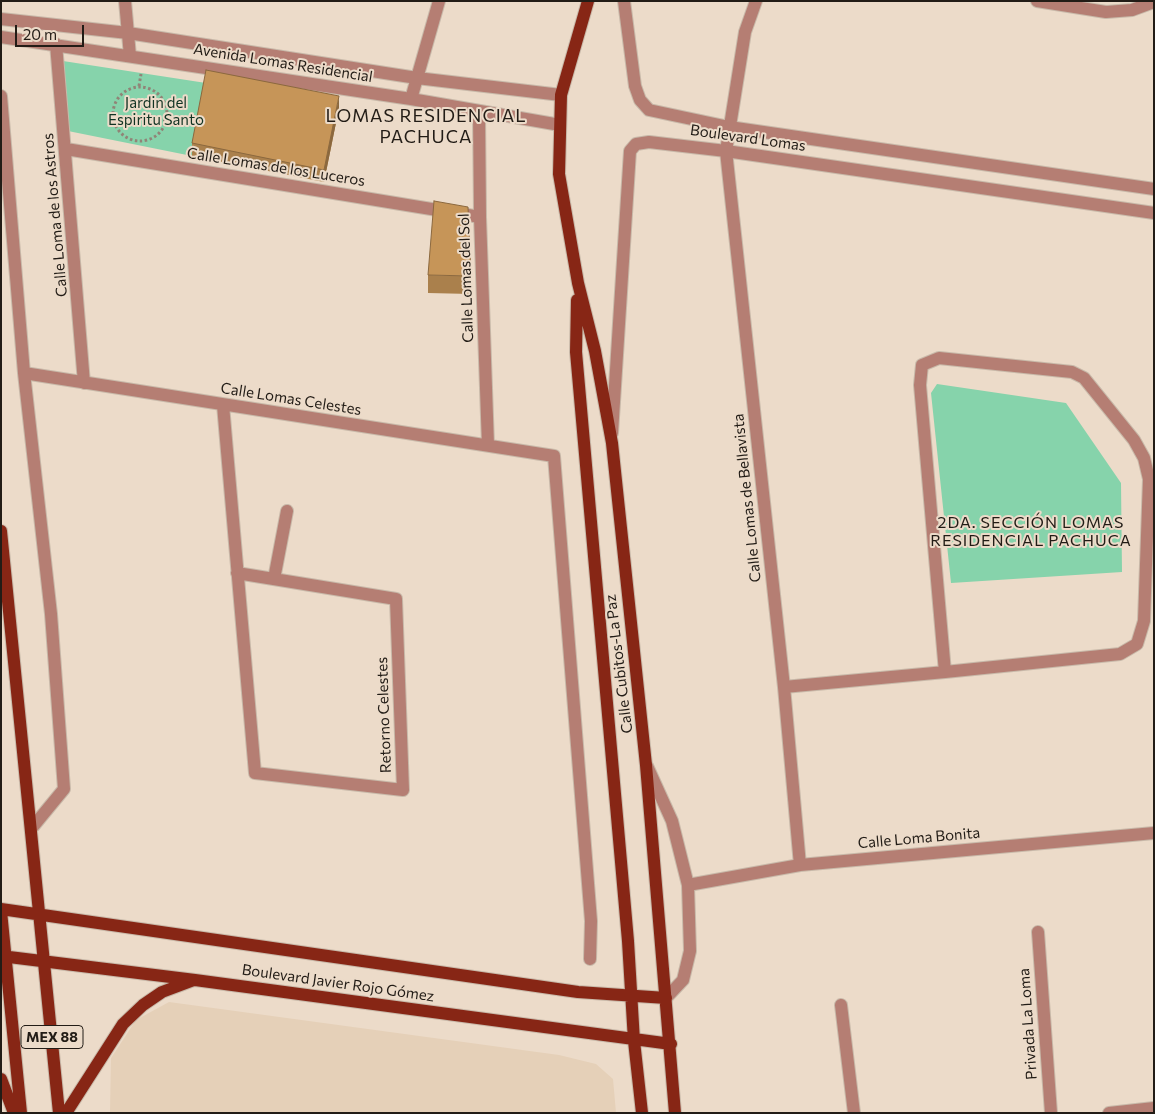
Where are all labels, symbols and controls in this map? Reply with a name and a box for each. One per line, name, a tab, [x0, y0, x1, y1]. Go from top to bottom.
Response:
scale bar	[18, 15, 86, 47]
text: 20 m	[23, 25, 57, 43]
street label: Avenida Lomas Residencial	[192, 40, 374, 86]
park label: Jardin del Espiritu Santo	[108, 94, 204, 129]
district label: LOMAS RESIDENCIAL PACHUCA	[323, 105, 529, 148]
street label: Boulevard Lomas	[689, 121, 807, 155]
street label: Calle Loma de los Astros	[39, 132, 71, 298]
street label: Calle Lomas de los Luceros	[186, 144, 366, 190]
street label: Calle Lomas del Sol	[455, 213, 477, 343]
street label: Calle Lomas Celestes	[219, 379, 363, 419]
street label: Calle Lomas de Bellavista	[729, 413, 765, 583]
district label: 2DA. SECCIÓN LOMAS RESIDENCIAL PACHUCA	[928, 513, 1134, 551]
street label: Calle Cubitos-La Paz	[602, 593, 636, 735]
street label: Retorno Celestes	[373, 657, 395, 773]
street label: Calle Loma Bonita	[857, 824, 981, 852]
street label: Boulevard Javier Rojo Gómez	[241, 961, 435, 1005]
street label: Privada La Loma	[1015, 968, 1041, 1080]
road number: MEX 88	[21, 1026, 83, 1048]

